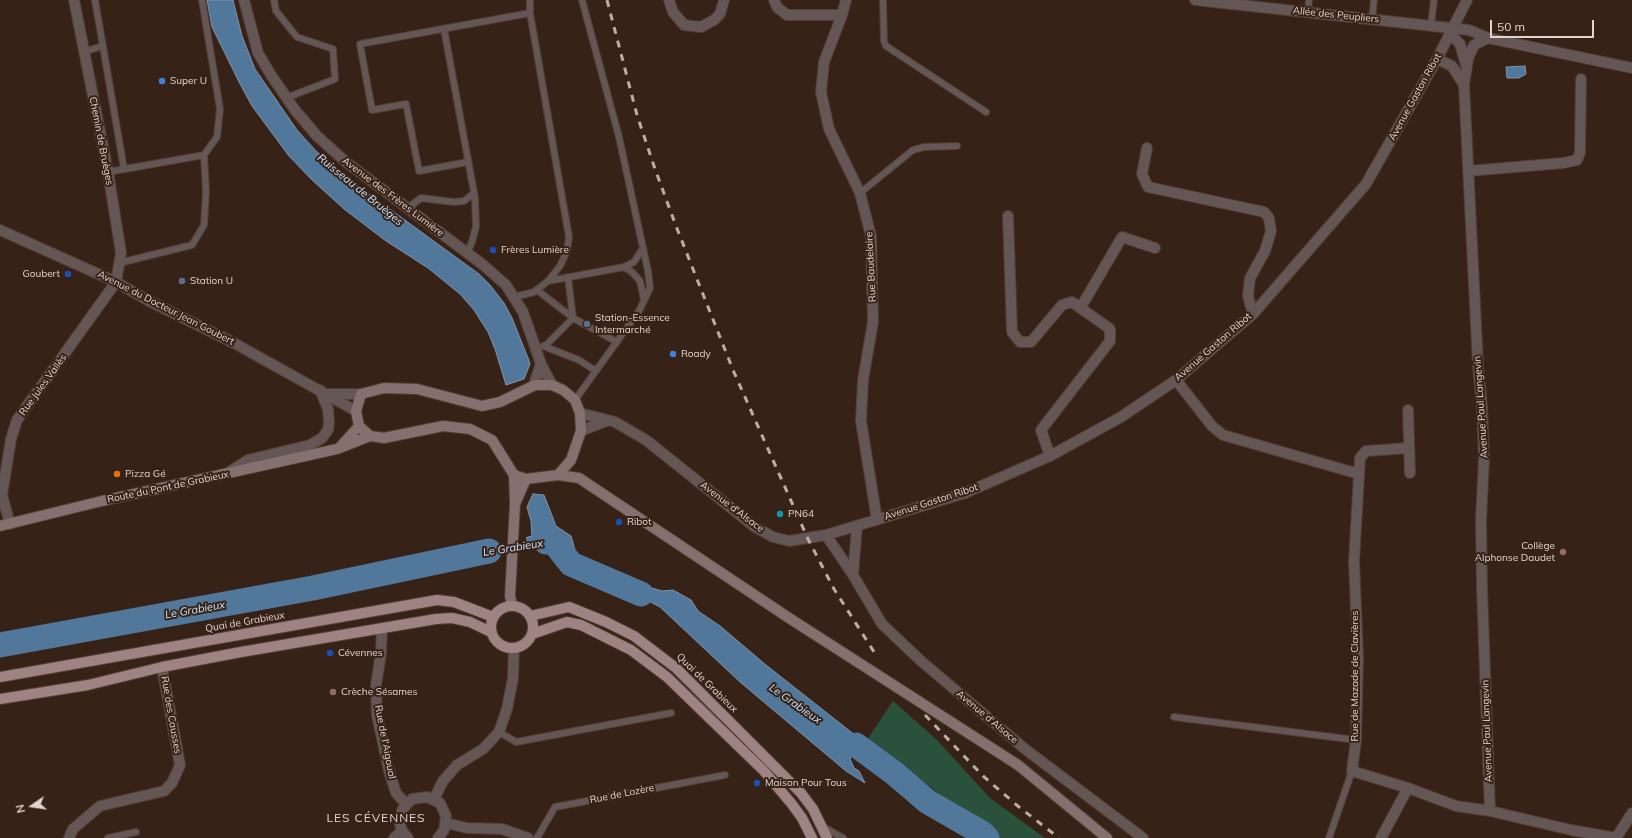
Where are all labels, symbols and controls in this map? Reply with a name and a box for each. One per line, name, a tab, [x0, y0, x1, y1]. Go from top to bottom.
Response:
street label: Allée des Peupliers	[1292, 4, 1380, 26]
scale bar	[1492, 12, 1596, 38]
text: 50 m	[1497, 19, 1525, 34]
street label: Avenue Gaston Ribot	[1386, 51, 1444, 143]
place label: Super U	[170, 75, 207, 87]
marker: Super U	[157, 76, 167, 86]
street label: Chemin de Bruèges	[87, 96, 115, 186]
water label: Ruisseau de Bruèges	[314, 151, 406, 229]
street label: Avenue des Frères Lumière	[340, 155, 446, 239]
street label: Rue Baudelaire	[863, 231, 879, 303]
place label: Frères Lumière	[501, 244, 569, 256]
marker: Frères Lumière	[488, 245, 498, 255]
place label: Goubert	[22, 268, 60, 280]
street label: Avenue du Docteur Jean Goubert	[96, 268, 236, 348]
marker: Goubert	[63, 269, 73, 279]
place label: Station U	[190, 275, 233, 287]
marker: Station U	[177, 276, 187, 286]
street label: Avenue Gaston Ribot	[1172, 310, 1254, 384]
place label: Station-Essence Intermarché	[595, 312, 670, 336]
marker: Station-Essence Intermarché	[582, 319, 592, 329]
place label: Roady	[681, 348, 711, 360]
marker: Roady	[668, 349, 678, 359]
street label: Rue Jules Vallès	[17, 352, 69, 418]
street label: Avenue Paul Langevin	[1471, 355, 1491, 459]
street label: Route du Pont de Grabieux	[106, 468, 230, 506]
place label: Pizza Gé	[125, 468, 166, 480]
marker: Pizza Gé	[112, 469, 122, 479]
street label: Avenue d'Alsace	[698, 479, 766, 535]
street label: Avenue Gaston Ribot	[883, 481, 979, 523]
place label: PN64	[788, 508, 814, 520]
marker: PN64	[775, 509, 785, 519]
place label: Ribot	[627, 516, 651, 528]
marker: Ribot	[614, 517, 624, 527]
water label: Le Grabieux	[482, 537, 544, 559]
place label: Collège Alphonse Daudet	[1475, 540, 1555, 564]
marker: Collège Alphonse Daudet	[1558, 547, 1568, 557]
water label: Le Grabieux	[164, 598, 226, 622]
street label: Quai de Grabieux	[204, 609, 286, 635]
street label: Rue de Mazade de Clavières	[1349, 611, 1361, 741]
place label: Cévennes	[338, 647, 383, 659]
marker: Cévennes	[325, 648, 335, 658]
street label: Quai de Grabieux	[674, 651, 740, 715]
street label: Rue des Causses	[158, 675, 184, 755]
street label: Avenue Paul Langevin	[1479, 679, 1495, 783]
water label: Le Grabieux	[766, 681, 824, 727]
place label: Crèche Sésames	[341, 686, 418, 698]
marker: Crèche Sésames	[328, 687, 338, 697]
street label: Avenue d'Alsace	[954, 688, 1020, 746]
street label: Rue de l'Aigoual	[372, 704, 398, 780]
place label: Maison Pour Tous	[765, 777, 847, 789]
marker: Maison Pour Tous	[752, 778, 762, 788]
street label: Rue de Lozère	[589, 782, 655, 806]
north arrow	[12, 786, 52, 826]
text: N	[13, 803, 28, 814]
district label: LES CÉVENNES	[326, 811, 426, 825]

